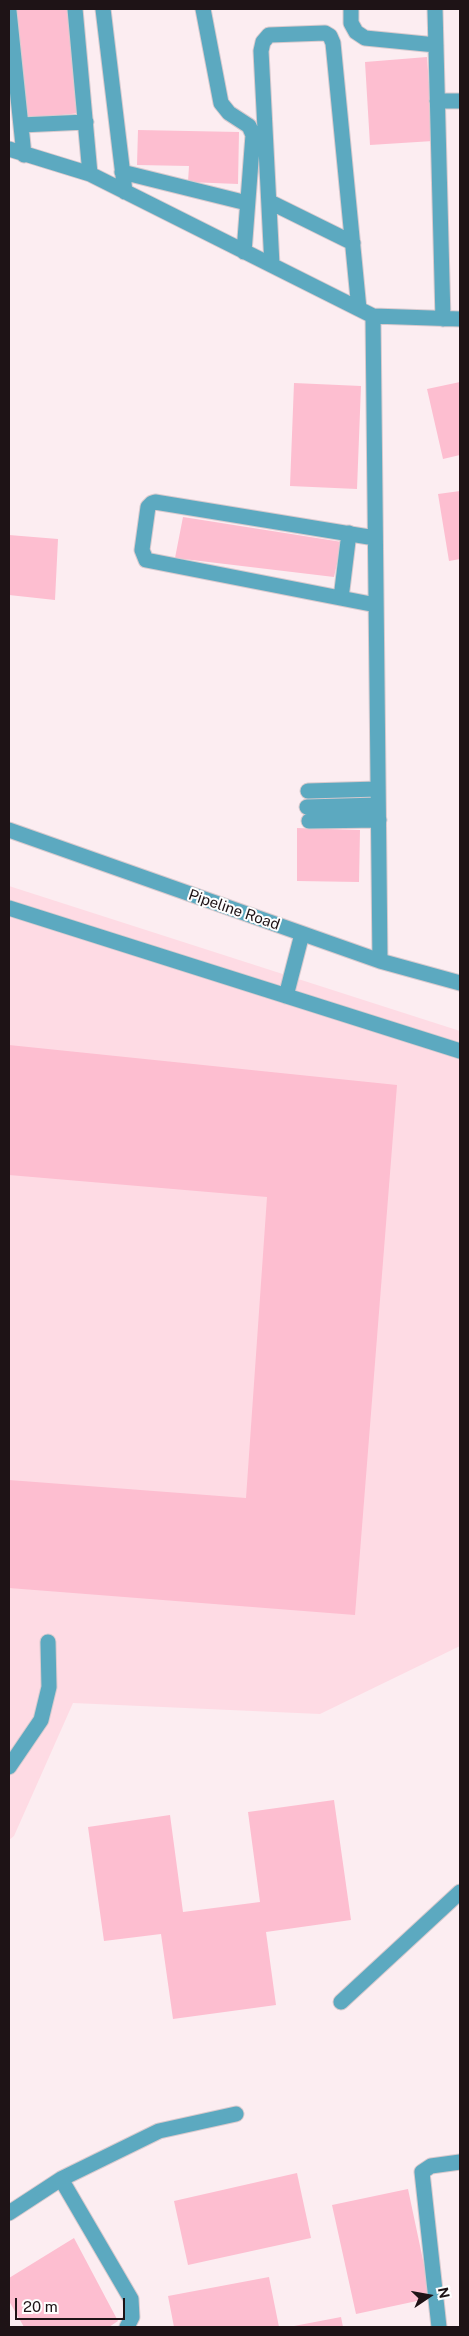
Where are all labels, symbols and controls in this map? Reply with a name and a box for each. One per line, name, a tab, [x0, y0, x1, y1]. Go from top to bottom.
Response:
street label: Pipeline Road	[186, 886, 282, 934]
north arrow	[404, 2271, 454, 2321]
text: N	[435, 2286, 453, 2300]
scale bar	[18, 2288, 128, 2320]
text: 20 m	[23, 2298, 58, 2315]

